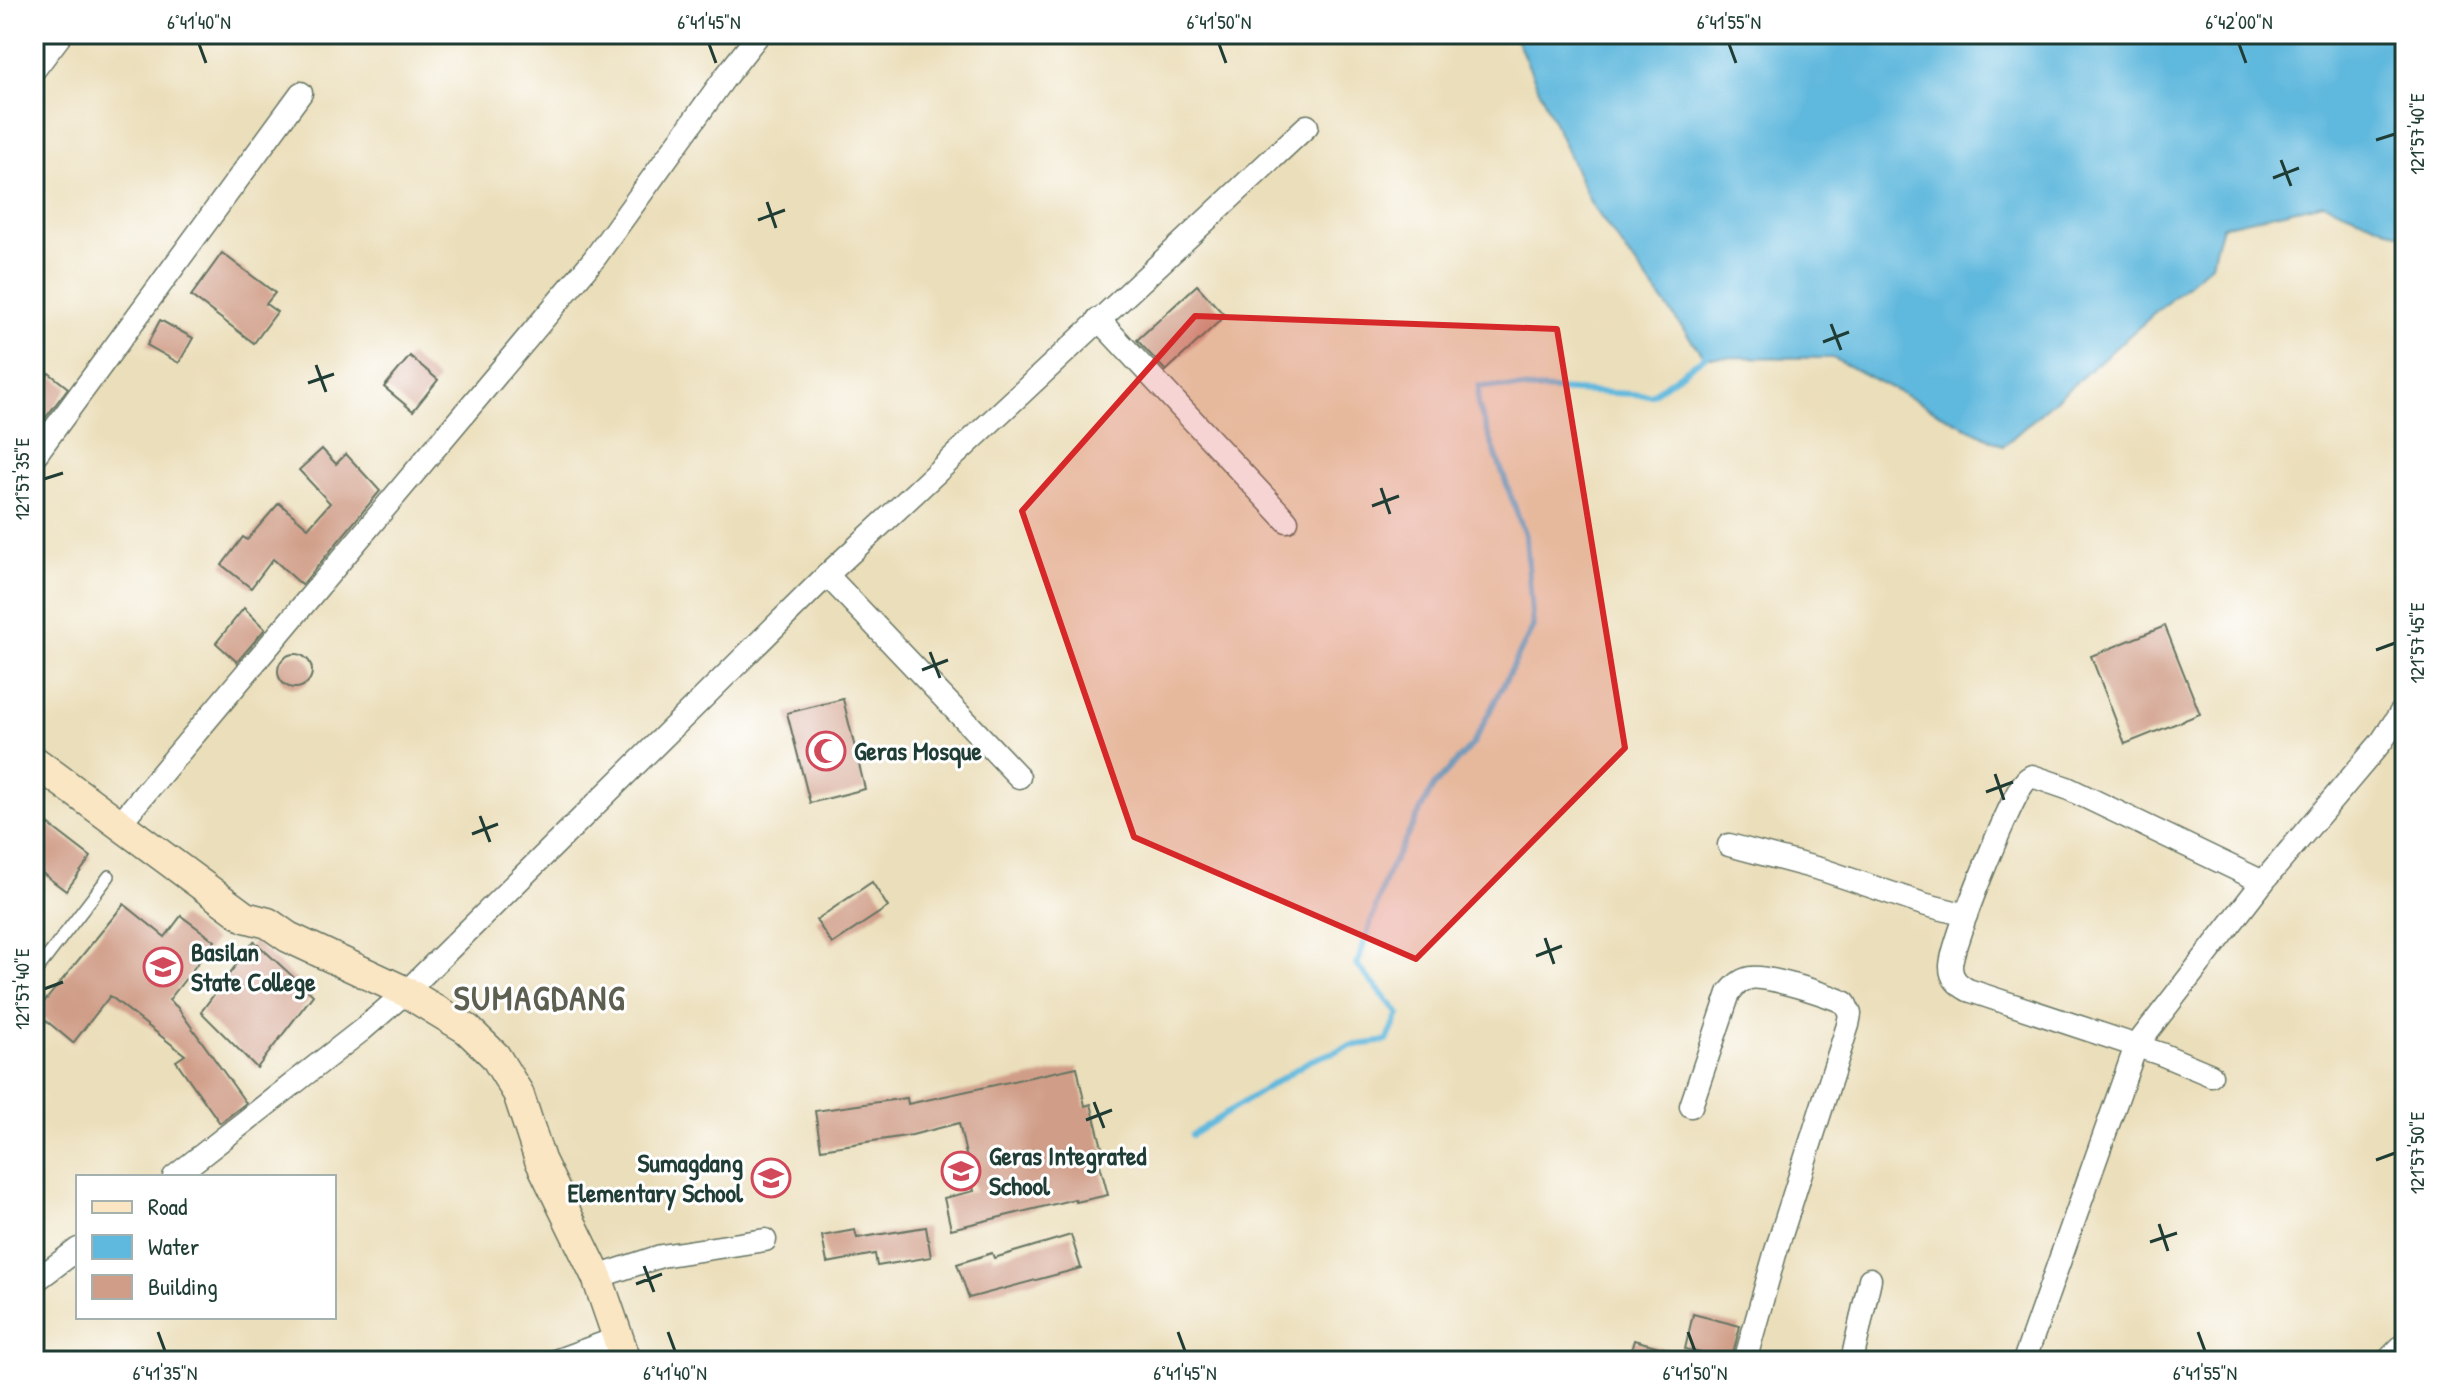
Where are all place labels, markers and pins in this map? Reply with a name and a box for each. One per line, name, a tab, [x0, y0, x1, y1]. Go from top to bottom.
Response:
mosque icon: Geras Mosque	[805, 730, 847, 772]
place label: Geras Mosque	[854, 733, 982, 769]
place label: Basilan State College	[191, 934, 316, 1000]
school or university icon: Basilan State College	[142, 946, 184, 988]
place label: Geras Integrated School	[989, 1138, 1147, 1203]
place label: Sumagdang Elementary School	[568, 1145, 744, 1211]
school or university icon: Geras Integrated School	[940, 1150, 982, 1192]
school or university icon: Sumagdang Elementary School	[750, 1157, 792, 1199]

